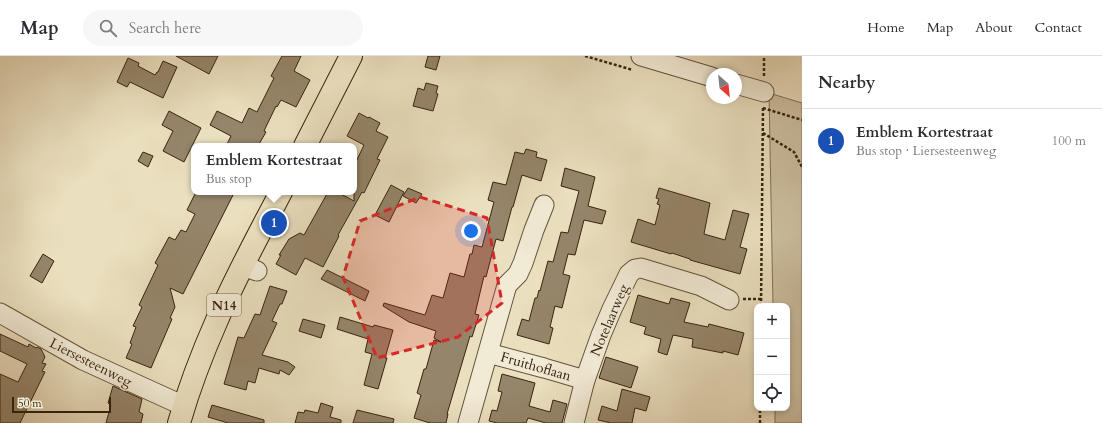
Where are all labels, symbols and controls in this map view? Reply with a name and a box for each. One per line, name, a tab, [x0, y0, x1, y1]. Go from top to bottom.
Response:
search box	[83, 10, 363, 46]
text: Map	[20, 15, 59, 41]
icon: search	[97, 17, 119, 39]
text: Search here	[129, 18, 201, 38]
text: Home	[867, 18, 905, 37]
text: Map	[927, 18, 953, 37]
text: About	[975, 18, 1012, 37]
text: Contact	[1034, 18, 1082, 37]
north arrow	[706, 68, 742, 104]
text: Nearby	[818, 71, 875, 94]
text: Emblem Kortestraat	[856, 122, 993, 142]
text: 1	[828, 132, 834, 150]
text: 100 m	[1052, 132, 1086, 150]
text: Bus stop · Liersesteenweg	[856, 142, 996, 160]
popup	[191, 143, 357, 195]
text: Emblem Kortestraat	[206, 150, 342, 170]
text: Bus stop	[206, 170, 252, 188]
pin: 1	[261, 208, 287, 238]
your location	[461, 221, 481, 241]
street label: Notelaarweg	[586, 281, 633, 359]
road number: N14	[207, 294, 241, 316]
map controls	[754, 303, 790, 411]
button: +	[754, 303, 790, 339]
street label: Liersesteenweg	[46, 334, 135, 391]
button: −	[754, 339, 790, 375]
street label: Fruithoflaan	[498, 347, 573, 386]
button: locate	[754, 375, 790, 411]
scale bar	[12, 395, 111, 414]
text: 50 m	[18, 396, 42, 411]

